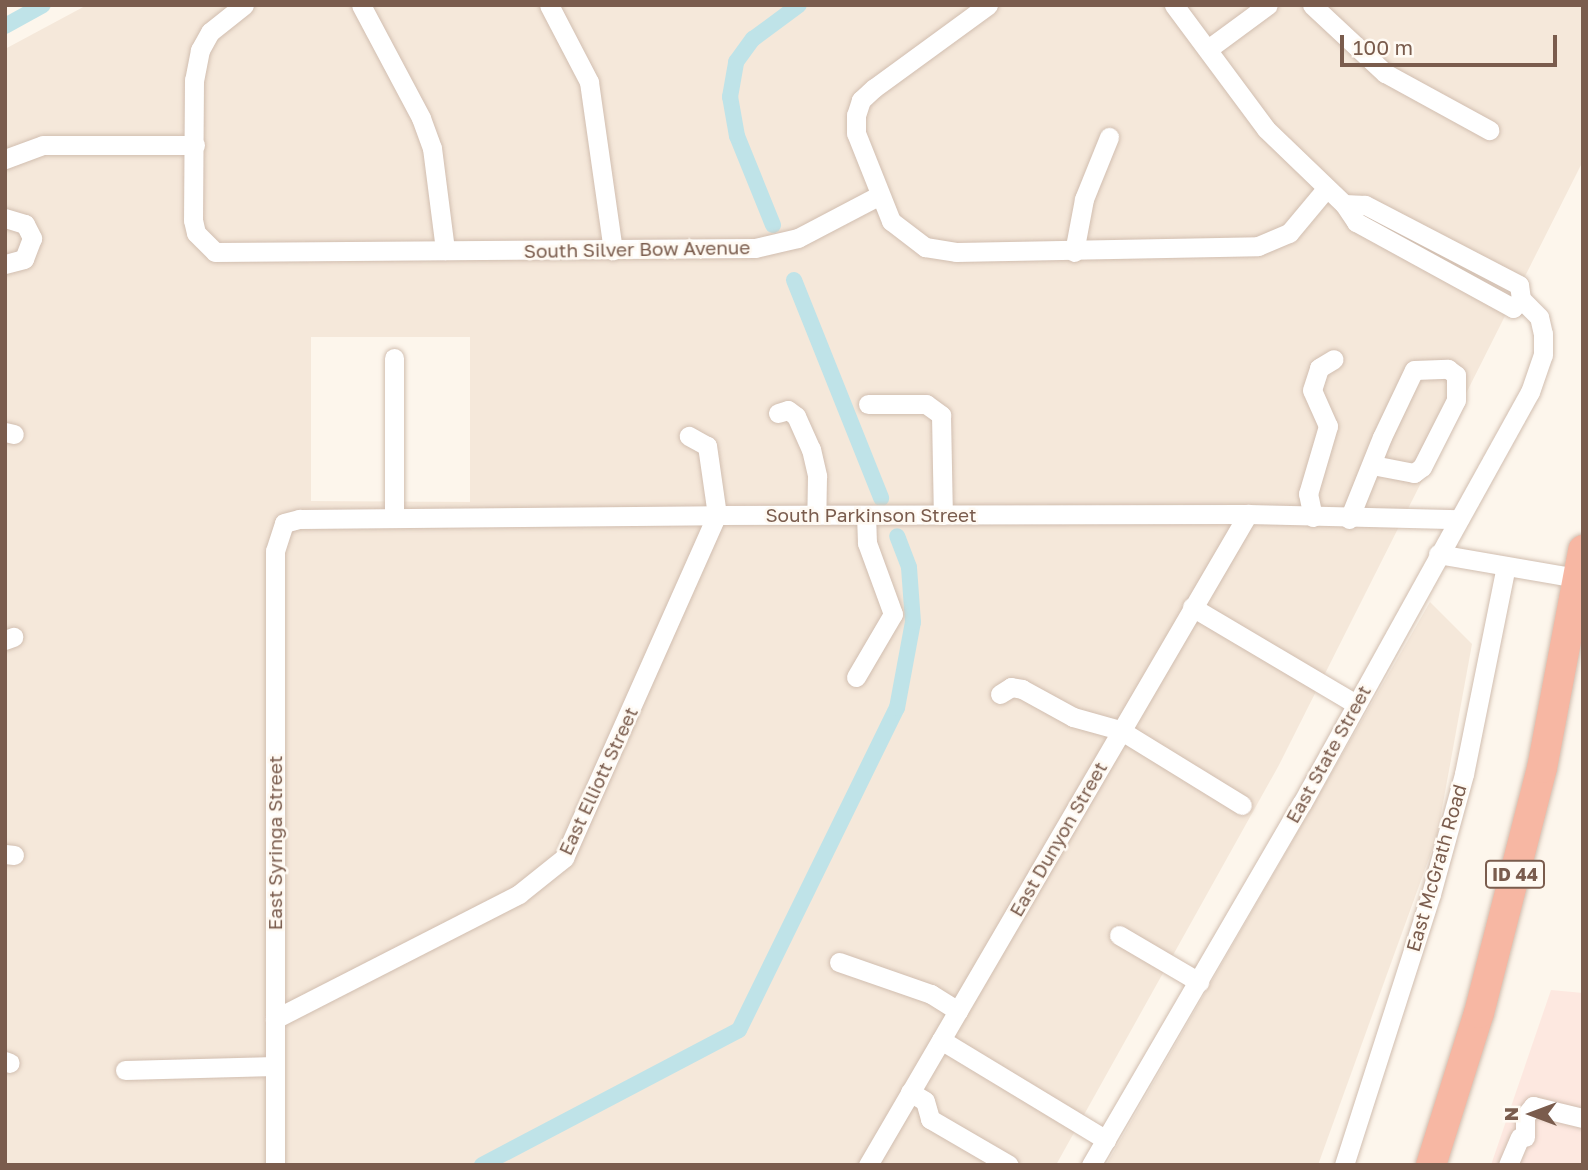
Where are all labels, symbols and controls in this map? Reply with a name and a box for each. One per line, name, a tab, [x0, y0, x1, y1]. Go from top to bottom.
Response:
scale bar	[1343, 21, 1560, 65]
text: 100 m	[1353, 34, 1413, 60]
street label: South Silver Bow Avenue	[524, 236, 750, 262]
street label: South Parkinson Street	[765, 504, 977, 526]
street label: East State Street	[1281, 681, 1375, 827]
street label: East Elliott Street	[554, 703, 642, 859]
street label: East Syringa Street	[264, 756, 286, 930]
street label: East Dunyon Street	[1004, 758, 1112, 920]
street label: East McGrath Road	[1401, 782, 1471, 954]
road number: ID 44	[1484, 860, 1546, 888]
north arrow	[1497, 1079, 1567, 1149]
text: N	[1499, 1107, 1522, 1121]

